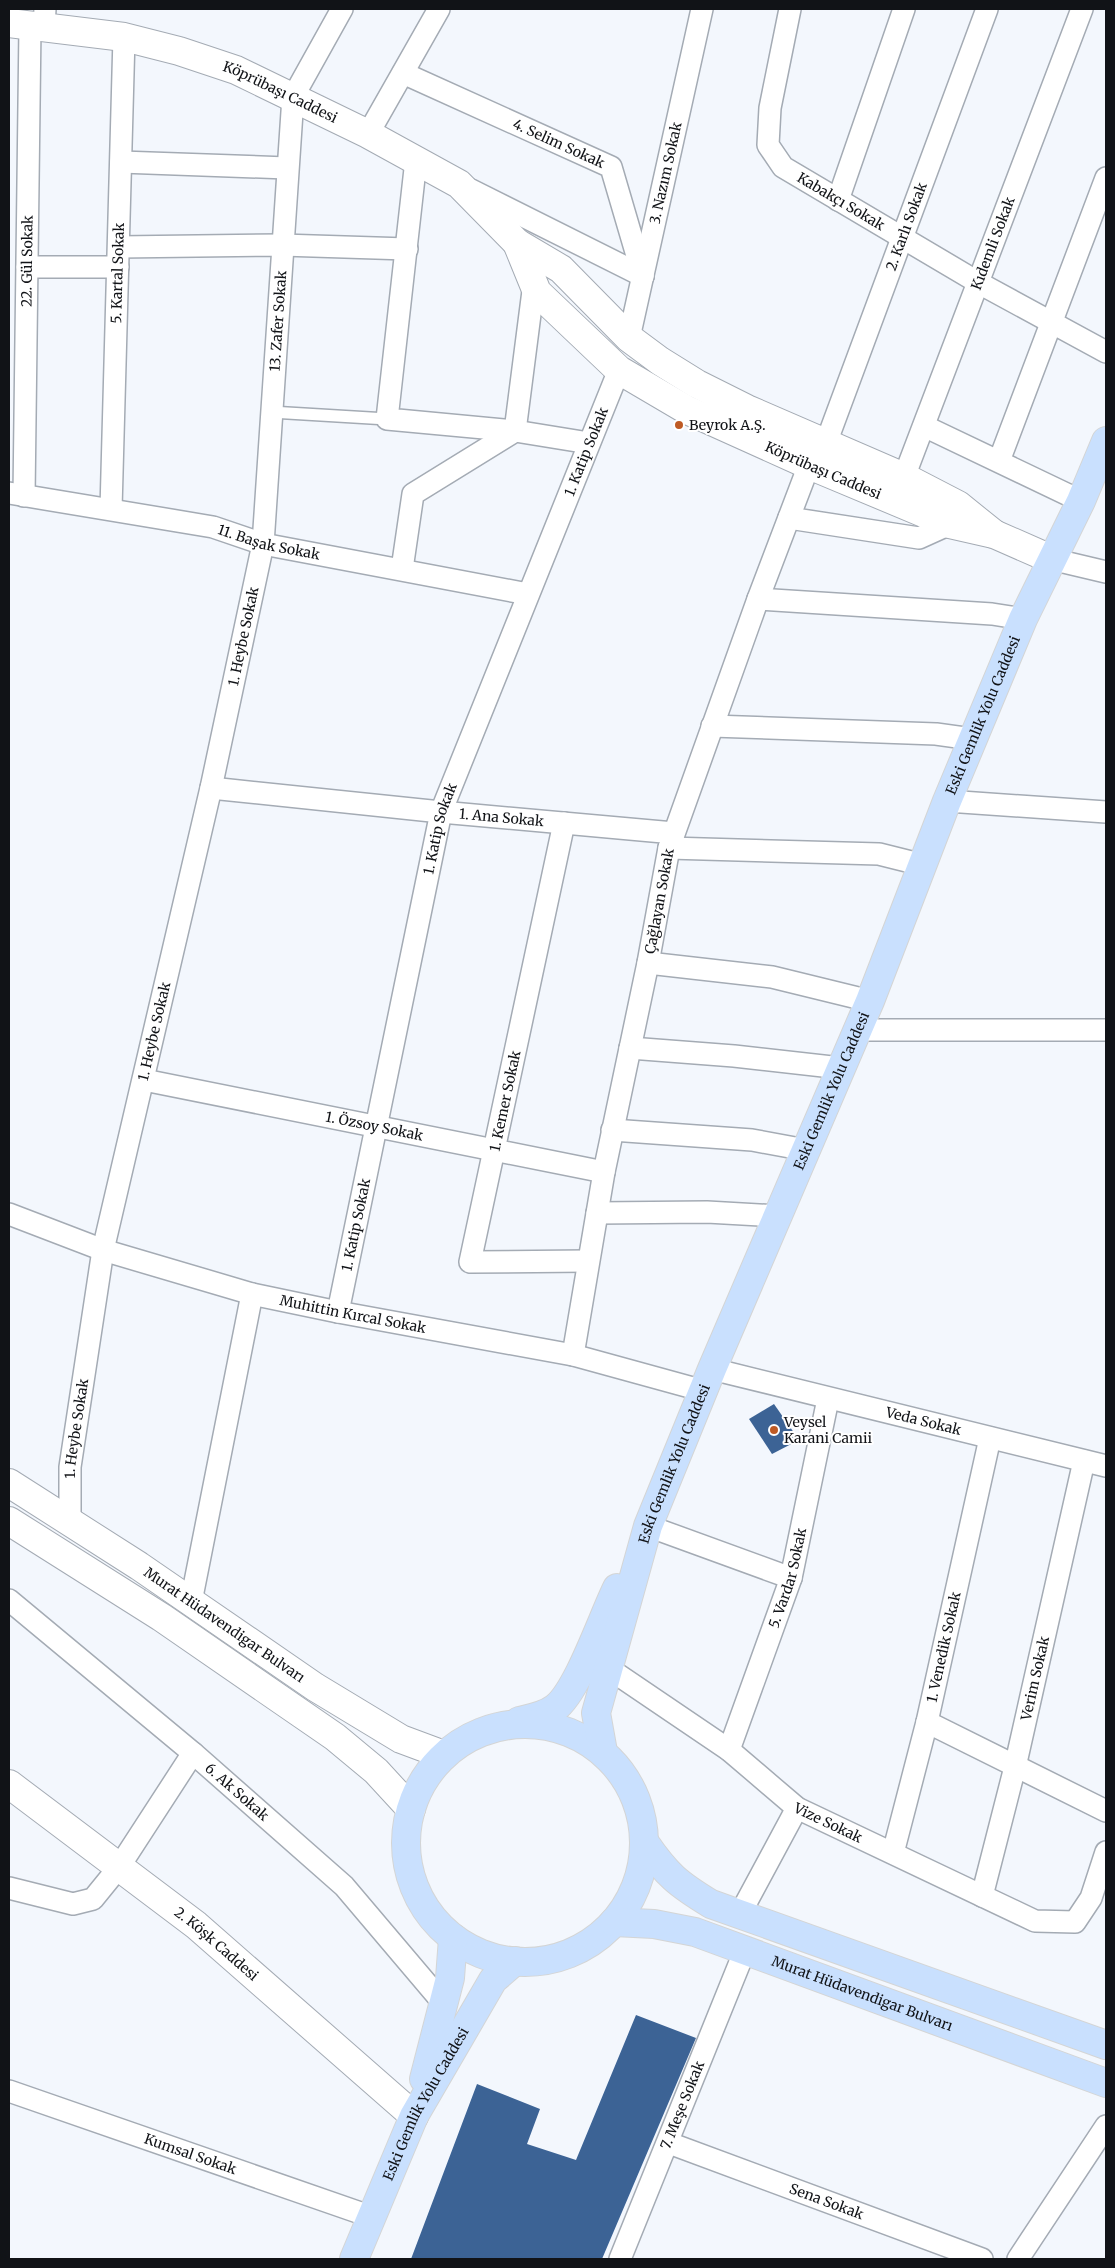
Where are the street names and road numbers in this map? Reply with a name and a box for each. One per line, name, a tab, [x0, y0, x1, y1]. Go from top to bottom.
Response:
street label: Köprübaşı Caddesi	[221, 57, 341, 127]
street label: 4. Selim Sokak	[510, 115, 608, 172]
street label: 3. Nazım Sokak	[646, 120, 686, 226]
street label: Kabakçı Sokak	[794, 168, 888, 234]
street label: 2. Karlı Sokak	[882, 180, 931, 273]
street label: Kıdemli Sokak	[967, 194, 1019, 292]
street label: 22. Gül Sokak	[17, 215, 37, 307]
street label: 5. Kartal Sokak	[107, 222, 128, 324]
street label: 13. Zafer Sokak	[266, 270, 290, 372]
street label: 1. Katip Sokak	[560, 404, 612, 499]
street label: Köprübaşı Caddesi	[762, 437, 884, 503]
street label: 11. Başak Sokak	[215, 520, 322, 564]
street label: 1. Heybe Sokak	[224, 585, 263, 688]
street label: Eski Gemlik Yolu Caddesi	[942, 633, 1024, 797]
street label: 1. Katip Sokak	[419, 780, 461, 876]
street label: 1. Ana Sokak	[458, 805, 545, 830]
street label: Çağlayan Sokak	[641, 847, 678, 955]
street label: 1. Heybe Sokak	[134, 980, 174, 1083]
street label: Eski Gemlik Yolu Caddesi	[790, 1009, 873, 1173]
street label: 1. Kemer Sokak	[486, 1049, 525, 1153]
street label: 1. Özsoy Sokak	[324, 1108, 425, 1145]
street label: 1. Katip Sokak	[338, 1177, 374, 1273]
street label: Muhittin Kırcal Sokak	[278, 1291, 428, 1337]
street label: 1. Heybe Sokak	[61, 1377, 92, 1478]
street label: Eski Gemlik Yolu Caddesi	[635, 1381, 714, 1546]
street label: Veda Sokak	[883, 1403, 963, 1439]
street label: 5. Vardar Sokak	[765, 1526, 810, 1631]
street label: Murat Hüdavendigar Bulvarı	[140, 1563, 309, 1687]
street label: 1. Venedik Sokak	[923, 1590, 965, 1704]
street label: Verim Sokak	[1017, 1634, 1053, 1723]
street label: 6. Ak Sokak	[201, 1759, 273, 1825]
street label: Vize Sokak	[790, 1798, 865, 1847]
street label: 2. Köşk Caddesi	[171, 1903, 263, 1985]
street label: Murat Hüdavendigar Bulvarı	[769, 1952, 956, 2035]
street label: Eski Gemlik Yolu Caddesi	[379, 2024, 473, 2183]
street label: 7. Meşe Sokak	[656, 2058, 708, 2152]
street label: Kumsal Sokak	[142, 2130, 239, 2178]
street label: Sena Sokak	[787, 2179, 866, 2223]

